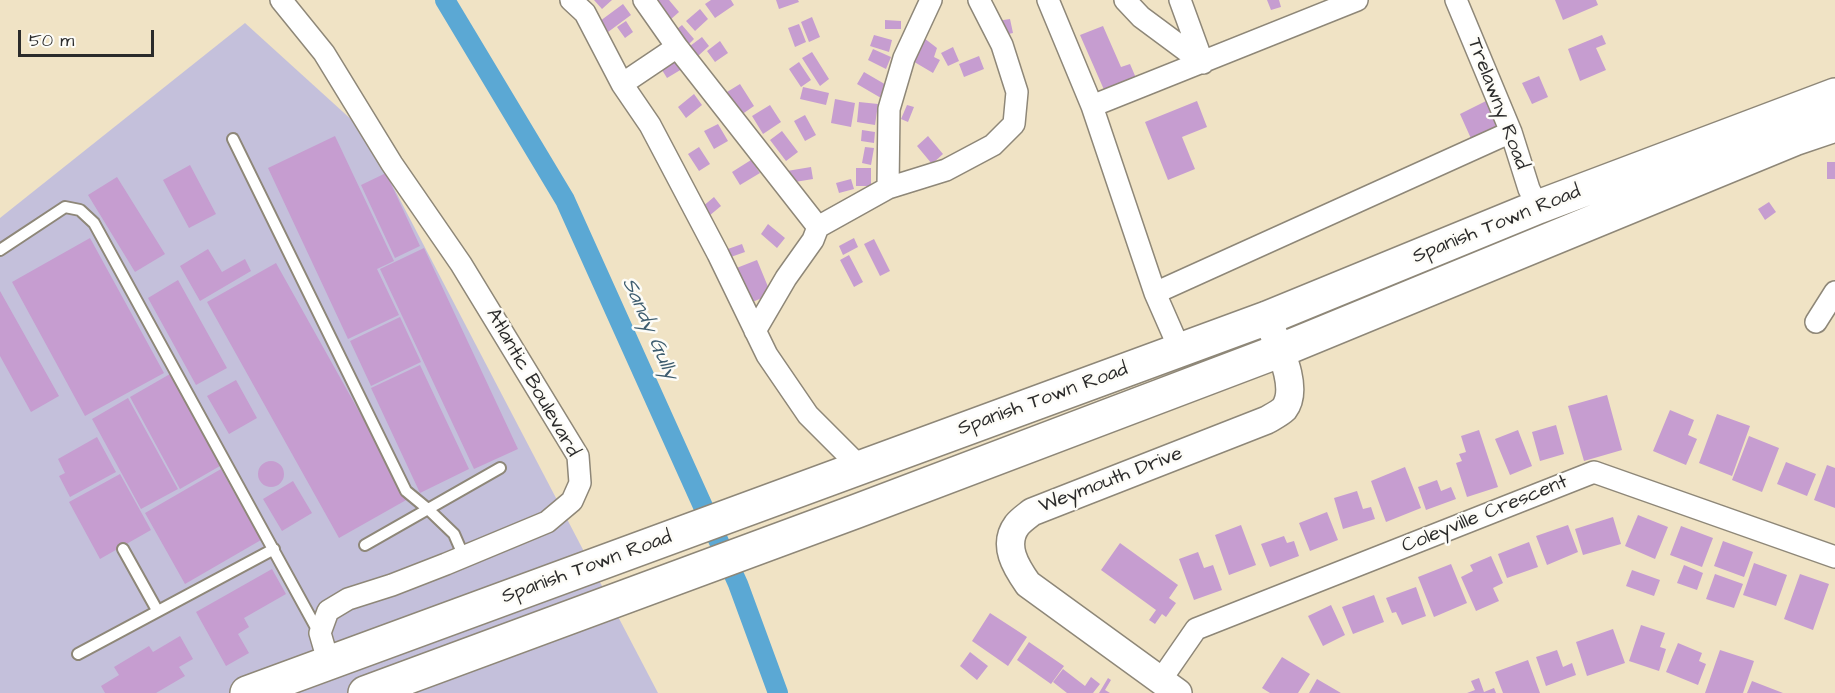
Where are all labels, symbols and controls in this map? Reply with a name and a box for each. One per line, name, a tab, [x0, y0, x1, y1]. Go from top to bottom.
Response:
scale bar	[21, 18, 158, 56]
text: 50 m	[29, 28, 74, 53]
street label: Trelawny Road	[1461, 35, 1533, 173]
street label: Spanish Town Road	[1410, 180, 1584, 270]
water label: Sandy Gully	[615, 274, 683, 384]
street label: Atlantic Boulevard	[480, 305, 584, 461]
street label: Spanish Town Road	[955, 358, 1131, 442]
street label: Weymouth Drive	[1036, 443, 1186, 519]
street label: Coleyville Crescent	[1399, 471, 1571, 559]
street label: Spanish Town Road	[499, 526, 675, 610]

